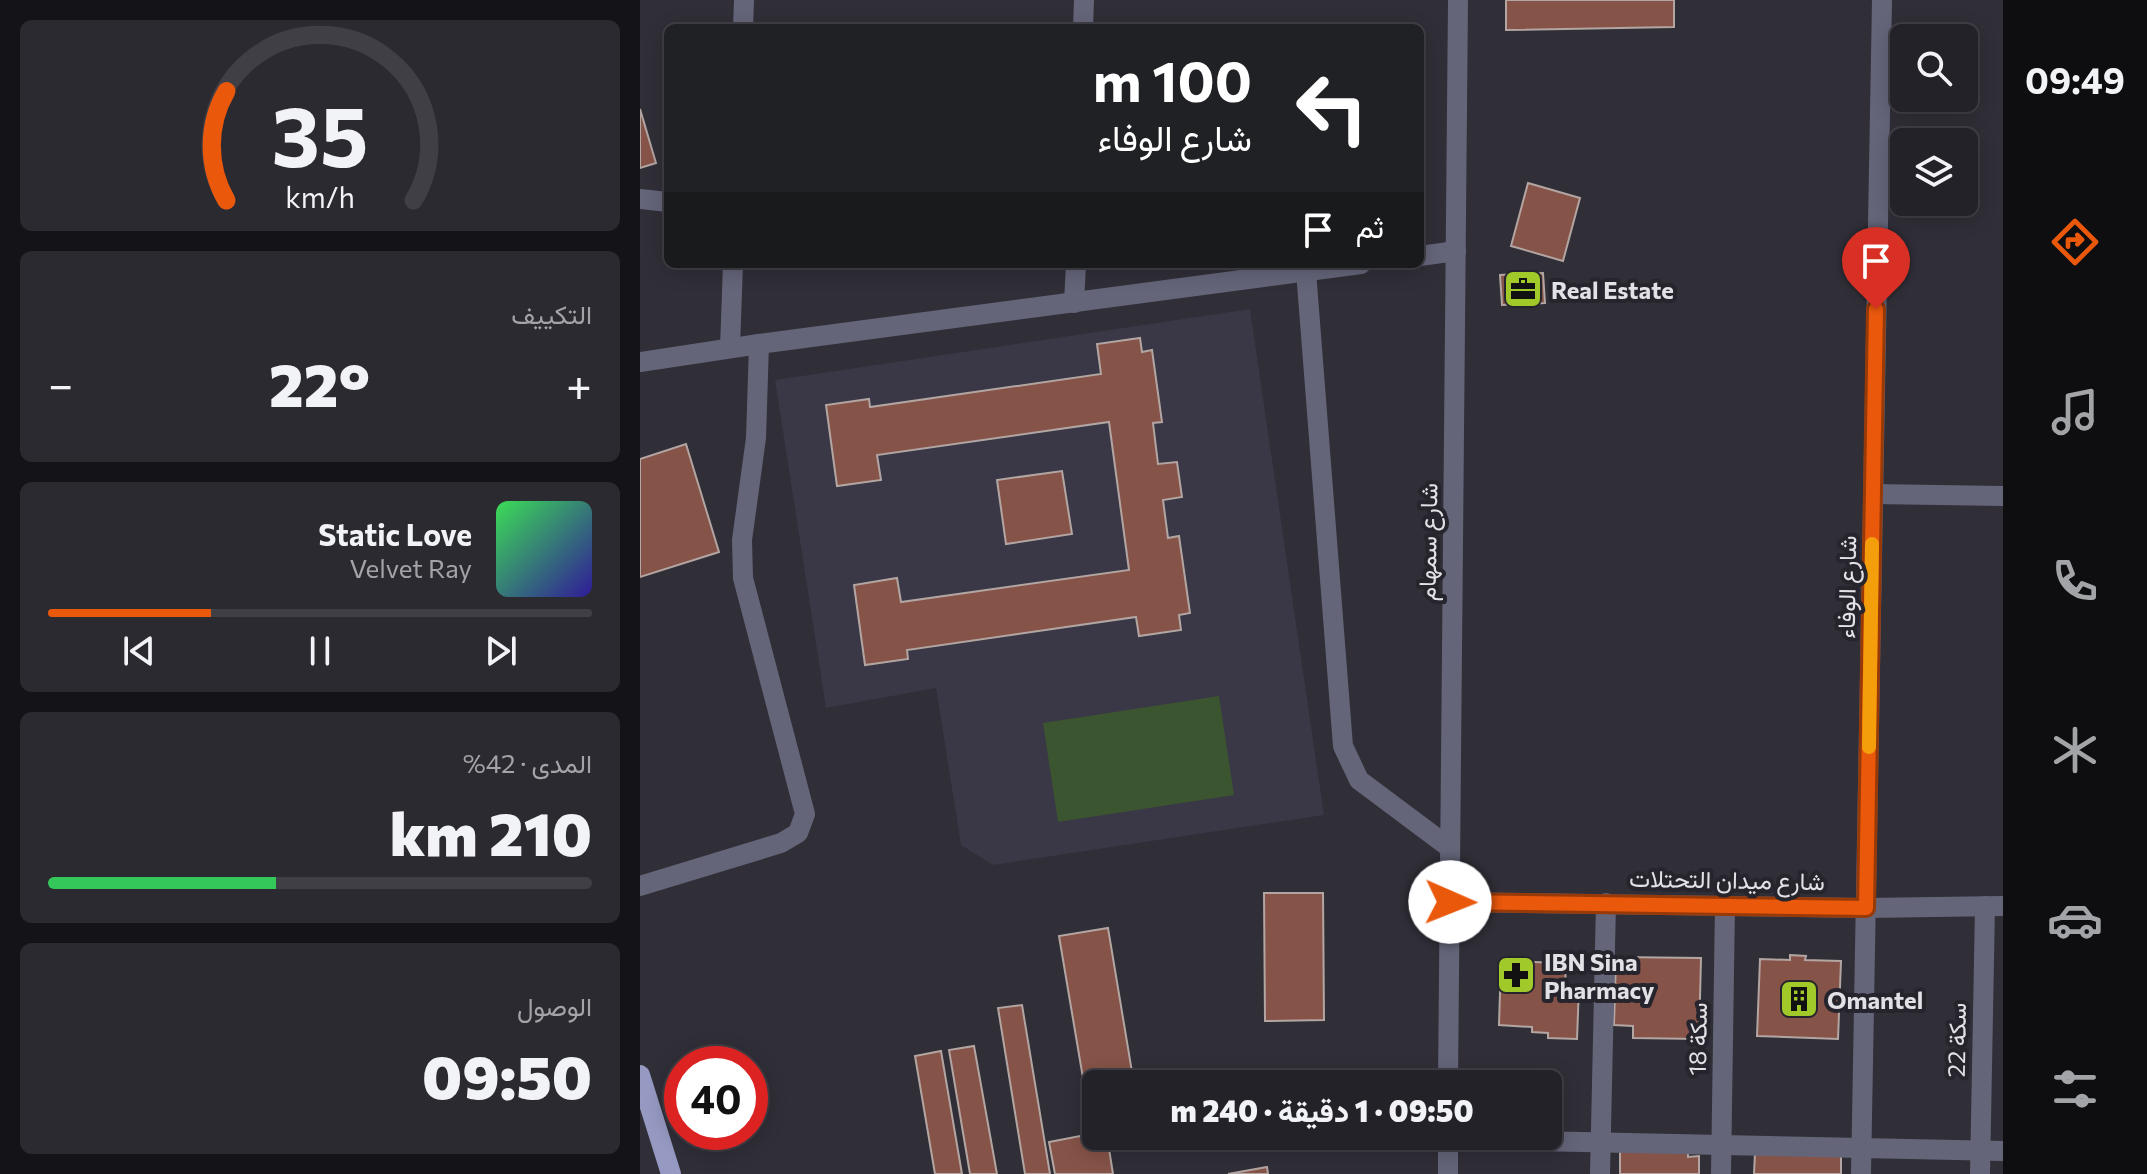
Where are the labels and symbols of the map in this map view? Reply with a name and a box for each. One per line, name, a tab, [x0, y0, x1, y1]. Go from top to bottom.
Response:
pin	[1842, 227, 1910, 309]
office icon: Real Estate	[1502, 268, 1544, 310]
place label: Real Estate	[1551, 275, 1674, 304]
street label: شارع سمهام	[1411, 483, 1446, 601]
street label: شارع الوفاء	[1831, 535, 1864, 639]
position arrow	[1408, 860, 1492, 944]
street label: شارع ميدان التحتلات	[1629, 863, 1825, 898]
place label: IBN Sina Pharmacy	[1544, 947, 1654, 1004]
pharmacy icon: IBN Sina Pharmacy	[1495, 954, 1537, 996]
building icon: Omantel	[1778, 978, 1820, 1020]
place label: Omantel	[1827, 985, 1923, 1014]
street label: سكة 18	[1682, 1002, 1712, 1076]
street label: سكة 22	[1941, 1002, 1971, 1078]
speed limit sign: 40	[664, 1046, 768, 1150]

